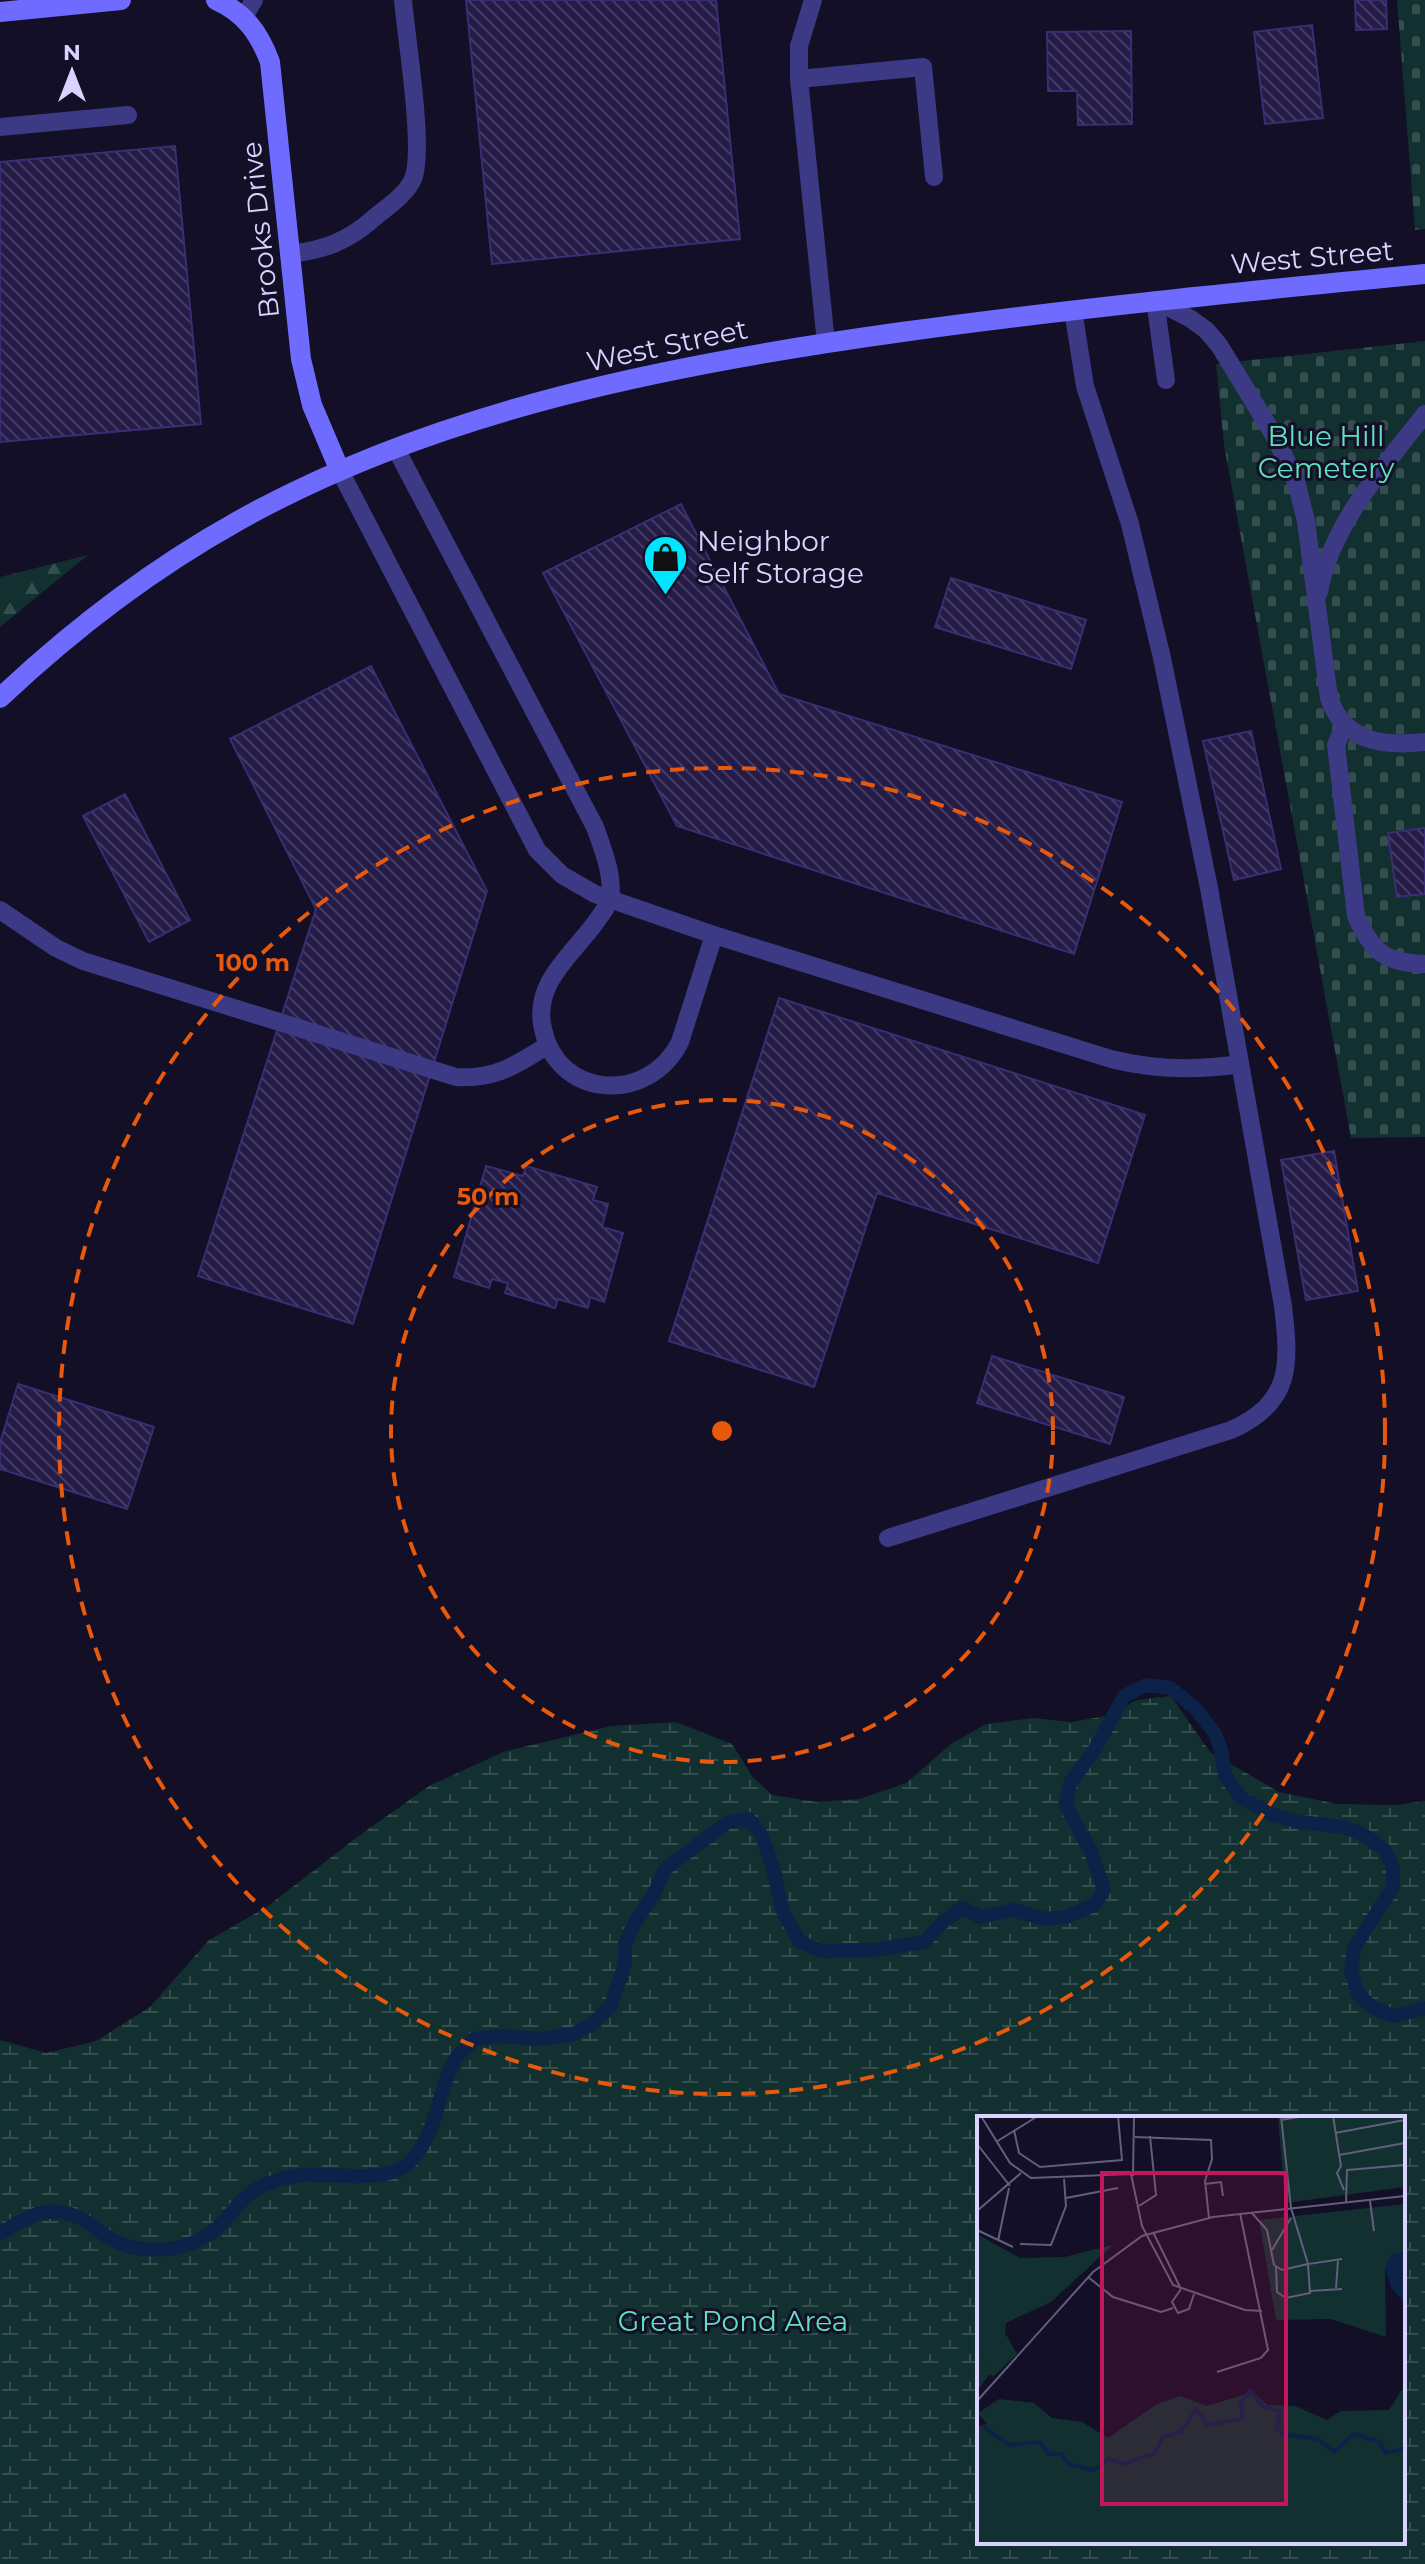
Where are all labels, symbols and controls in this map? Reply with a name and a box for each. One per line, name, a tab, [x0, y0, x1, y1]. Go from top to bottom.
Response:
north arrow	[32, 32, 112, 112]
text: N	[63, 39, 81, 66]
street label: Brooks Drive	[234, 140, 286, 320]
street label: West Street	[1229, 233, 1395, 281]
street label: West Street	[583, 311, 751, 379]
park label: Blue Hill Cemetery	[1258, 419, 1395, 485]
place label: Neighbor Self Storage	[697, 524, 864, 590]
shop icon: Neighbor Self Storage	[642, 533, 690, 596]
text: 100 m	[216, 948, 290, 977]
text: 50 m	[457, 1182, 519, 1211]
centre of rings	[708, 1417, 736, 1445]
inset map	[977, 2116, 1405, 2544]
park label: Great Pond Area	[618, 2304, 848, 2338]

